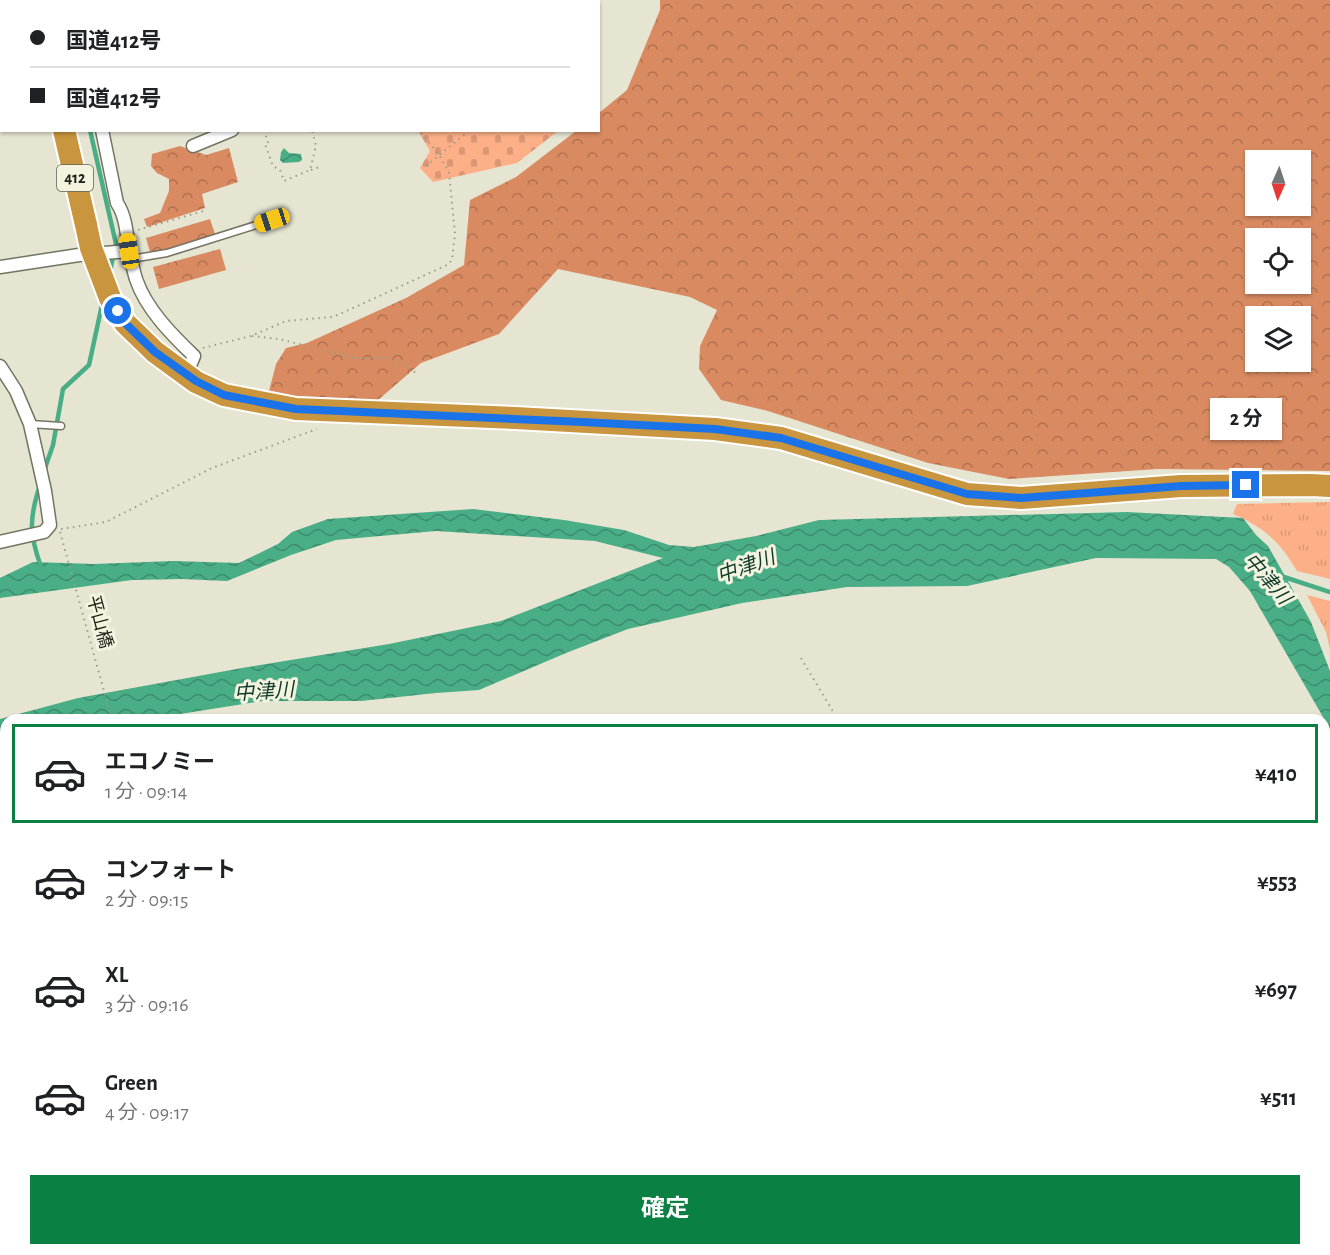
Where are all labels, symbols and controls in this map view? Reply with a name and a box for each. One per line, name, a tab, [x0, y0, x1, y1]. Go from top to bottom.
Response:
text: 国道412号	[66, 30, 161, 52]
text: 国道412号	[66, 88, 161, 110]
north arrow	[1245, 150, 1311, 216]
map controls	[1245, 150, 1311, 372]
road number: 412	[57, 165, 93, 191]
car	[252, 206, 292, 234]
button: locate	[1245, 228, 1311, 294]
car	[118, 232, 140, 270]
route start	[104, 297, 131, 324]
button: layers	[1245, 306, 1311, 372]
callout: 2 分	[1210, 398, 1282, 440]
text: 2 分	[1230, 409, 1262, 429]
route end	[1232, 471, 1259, 498]
water label: 中津川	[714, 546, 779, 587]
water label: 中津川	[1240, 549, 1296, 610]
street label: 平山橋	[83, 593, 116, 650]
water label: 中津川	[233, 679, 297, 704]
icon: car	[33, 747, 87, 801]
text: エコノミー	[105, 751, 215, 773]
text: ¥410	[1255, 763, 1297, 785]
text: 1 分 · 09:14	[105, 782, 187, 802]
icon: car	[33, 855, 87, 909]
text: コンフォート	[105, 859, 236, 881]
text: ¥553	[1257, 871, 1297, 893]
text: 2 分 · 09:15	[105, 890, 188, 910]
icon: car	[33, 963, 87, 1017]
text: XL	[105, 964, 128, 986]
text: ¥697	[1255, 979, 1297, 1001]
text: 3 分 · 09:16	[105, 995, 189, 1015]
icon: car	[33, 1071, 87, 1125]
text: Green	[105, 1072, 158, 1094]
text: ¥511	[1260, 1087, 1297, 1109]
text: 4 分 · 09:17	[105, 1103, 189, 1123]
button: 確定	[30, 1175, 1300, 1244]

